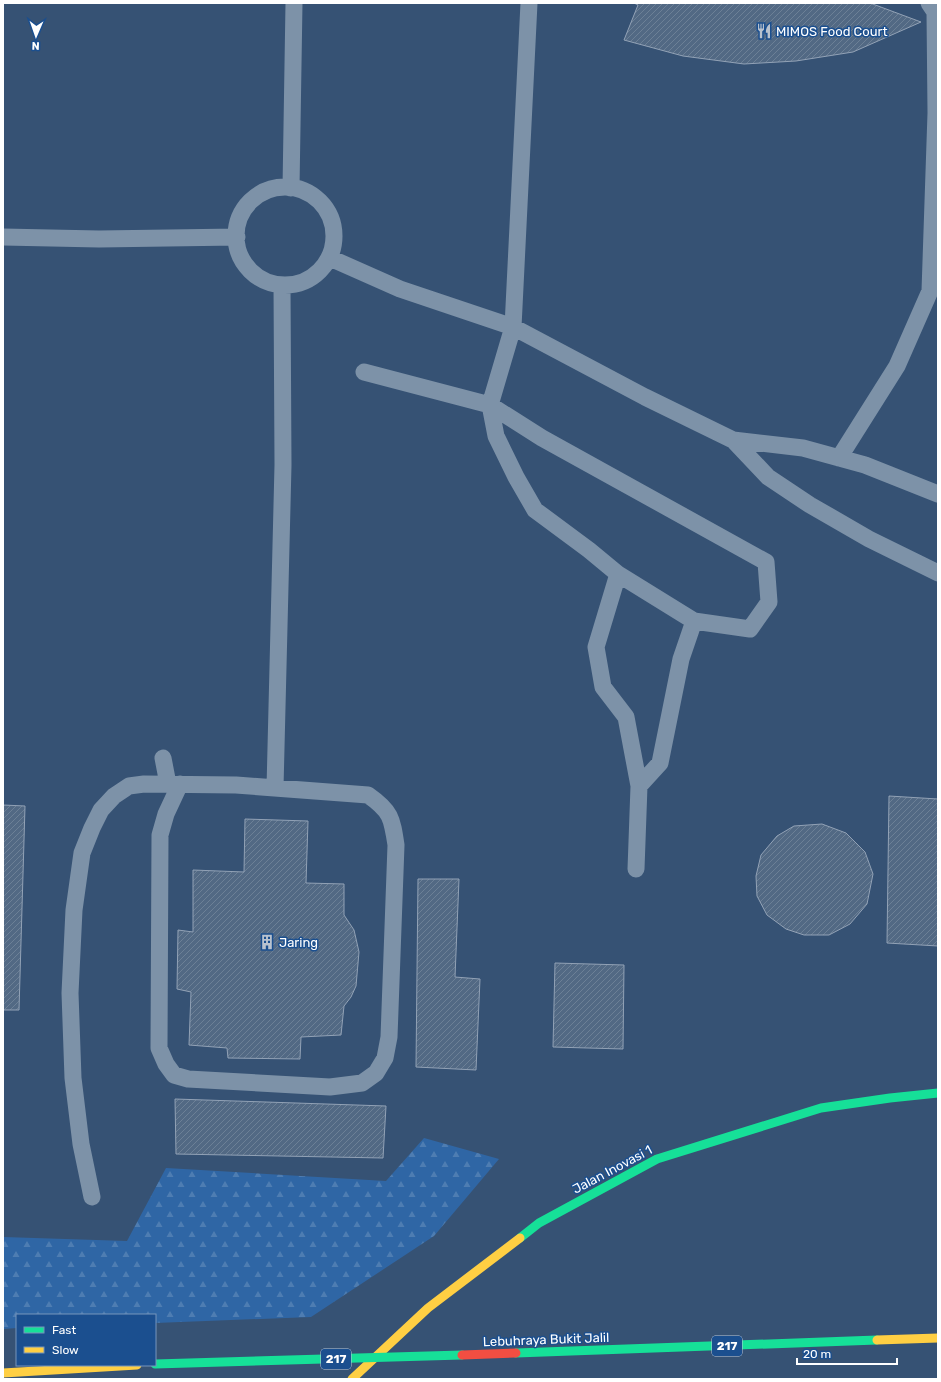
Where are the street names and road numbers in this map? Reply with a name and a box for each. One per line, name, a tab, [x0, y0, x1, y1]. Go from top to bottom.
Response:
street label: Jalan Inovasi 1	[570, 1142, 655, 1197]
street label: Lebuhraya Bukit Jalil	[483, 1330, 610, 1349]
road number: 217	[712, 1336, 742, 1356]
road number: 217	[321, 1349, 351, 1369]

